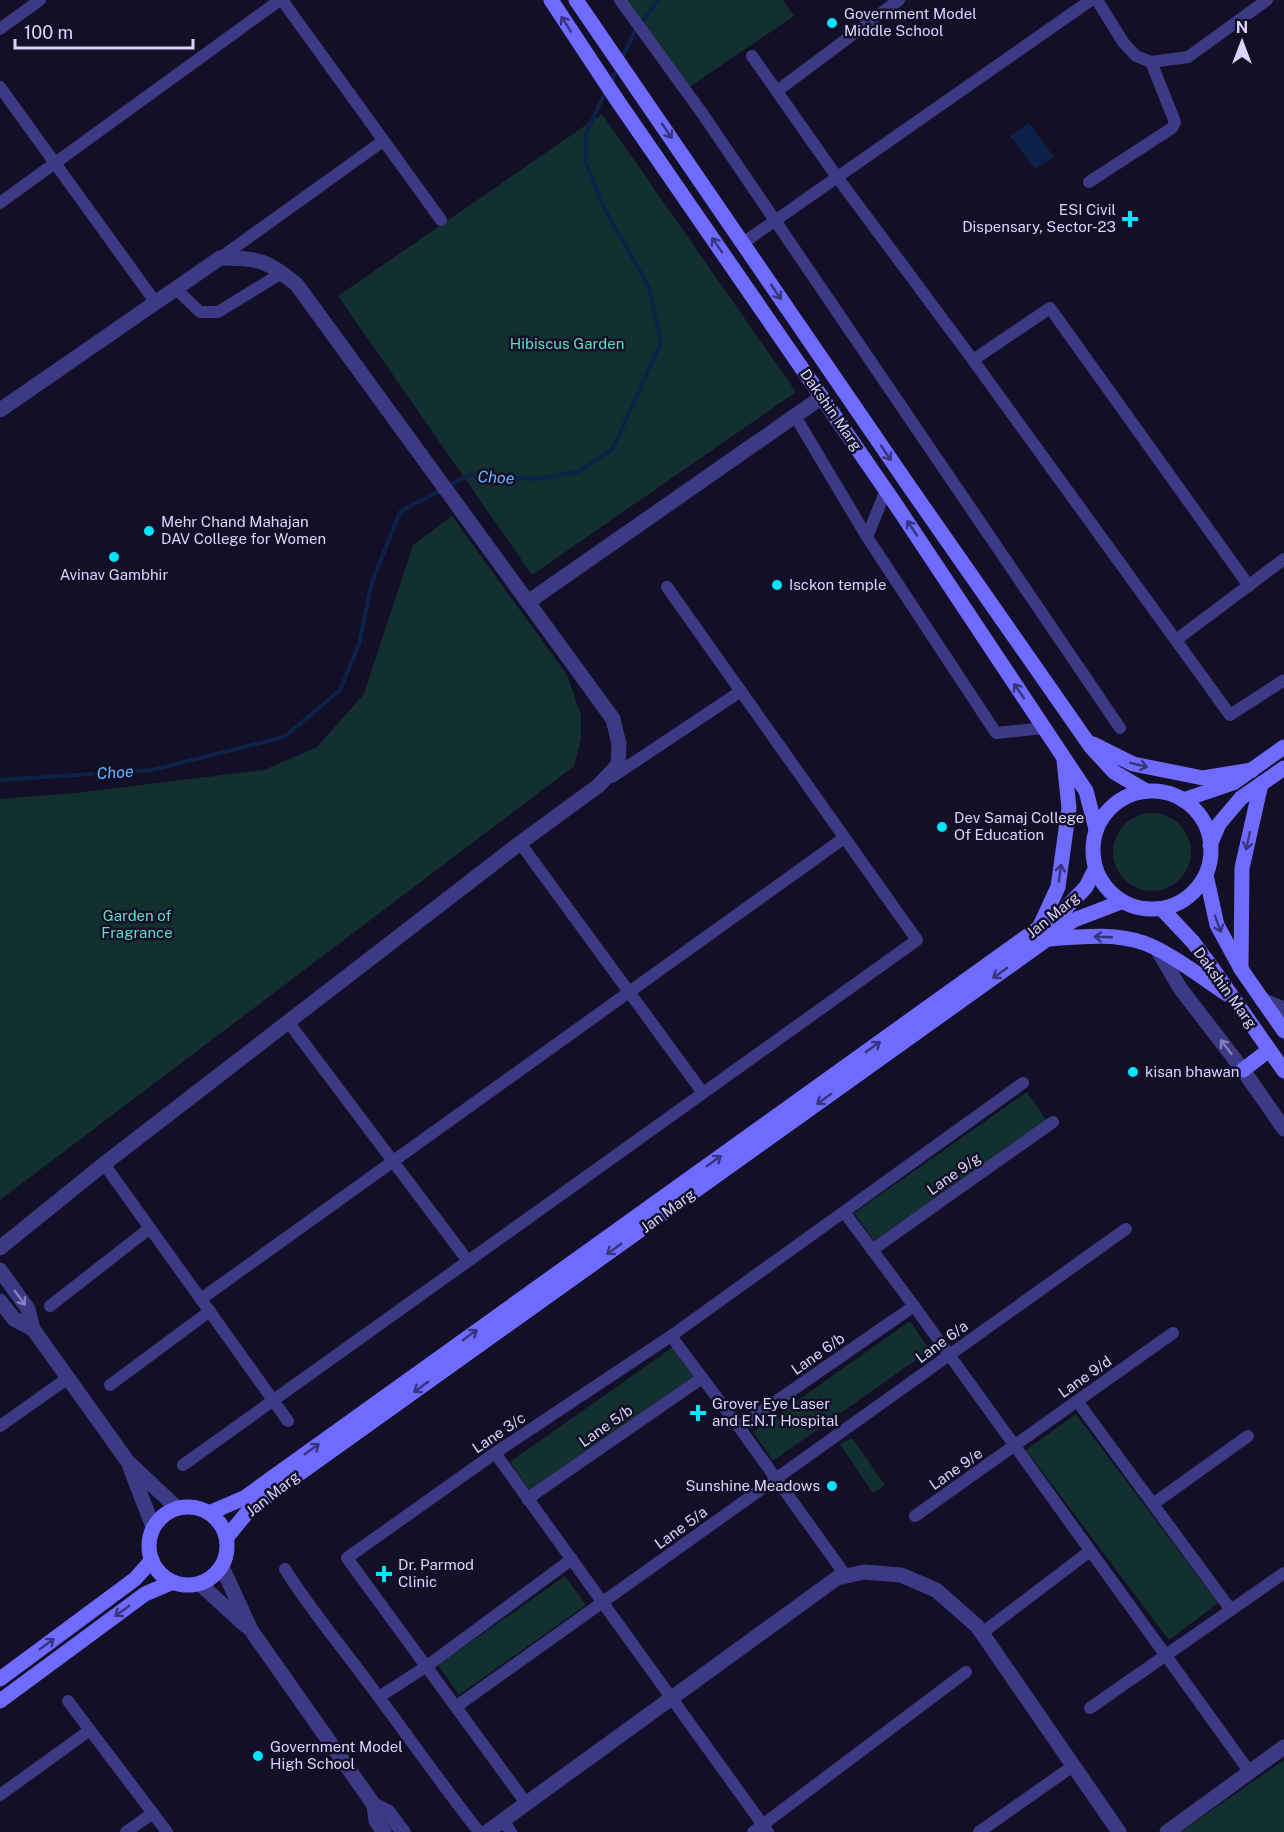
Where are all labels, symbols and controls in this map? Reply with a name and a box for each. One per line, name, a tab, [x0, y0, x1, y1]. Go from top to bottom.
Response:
place label: Government Model Middle School	[844, 5, 977, 39]
scale bar	[15, 12, 194, 50]
north arrow	[1212, 12, 1272, 72]
one-way arrow	[560, 16, 572, 33]
marker: Government Model Middle School	[825, 16, 839, 30]
text: N	[1236, 18, 1248, 37]
text: 100 m	[24, 22, 73, 43]
one-way arrow	[660, 122, 673, 139]
place label: ESI Civil Dispensary, Sector-23	[962, 201, 1116, 235]
marker: ESI Civil Dispensary, Sector-23	[1121, 210, 1139, 228]
one-way arrow	[711, 238, 723, 254]
one-way arrow	[770, 283, 782, 299]
park label: Hibiscus Garden	[510, 335, 624, 352]
street label: Dakshin Marg	[797, 366, 866, 454]
one-way arrow	[880, 444, 892, 460]
water label: Choe	[477, 467, 515, 488]
place label: Mehr Chand Mahajan DAV College for Women	[161, 513, 326, 547]
one-way arrow	[905, 520, 917, 537]
marker: Mehr Chand Mahajan DAV College for Women	[142, 524, 156, 538]
marker: Avinav Gambhir	[107, 550, 121, 564]
place label: Avinav Gambhir	[60, 566, 168, 583]
place label: Isckon temple	[789, 576, 886, 593]
marker: Isckon temple	[770, 578, 784, 592]
one-way arrow	[1013, 682, 1026, 699]
one-way arrow	[1129, 760, 1148, 771]
water label: Choe	[96, 762, 134, 783]
place label: Dev Samaj College Of Education	[954, 809, 1084, 843]
marker: Dev Samaj College Of Education	[935, 820, 949, 834]
one-way arrow	[1241, 831, 1253, 850]
one-way arrow	[1055, 863, 1066, 883]
street label: Jan Marg	[1023, 888, 1082, 941]
park label: Garden of Fragrance	[101, 907, 173, 941]
one-way arrow	[1214, 914, 1225, 933]
one-way arrow	[1093, 931, 1113, 943]
street label: Dakshin Marg	[1190, 944, 1260, 1031]
one-way arrow	[992, 967, 1008, 979]
one-way arrow	[1219, 1040, 1232, 1056]
one-way arrow	[864, 1041, 880, 1053]
place label: kisan bhawan	[1145, 1063, 1239, 1080]
marker: kisan bhawan	[1126, 1065, 1140, 1079]
one-way arrow	[816, 1093, 832, 1105]
street label: Lane 9/g	[924, 1149, 984, 1198]
one-way arrow	[706, 1154, 722, 1167]
street label: Jan Marg	[637, 1185, 698, 1236]
one-way arrow	[607, 1243, 623, 1255]
one-way arrow	[14, 1289, 26, 1305]
street label: Lane 6/a	[912, 1317, 971, 1366]
one-way arrow	[462, 1329, 478, 1342]
street label: Lane 6/b	[788, 1329, 848, 1378]
street label: Lane 9/d	[1055, 1352, 1115, 1401]
one-way arrow	[414, 1381, 430, 1393]
place label: Grover Eye Laser and E.N.T Hospital	[712, 1395, 839, 1429]
street label: Lane 5/b	[576, 1401, 636, 1450]
marker: Grover Eye Laser and E.N.T Hospital	[689, 1404, 707, 1422]
street label: Lane 3/c	[469, 1409, 528, 1456]
one-way arrow	[303, 1443, 319, 1455]
street label: Lane 9/e	[926, 1444, 985, 1493]
street label: Jan Marg	[243, 1468, 303, 1520]
place label: Sunshine Meadows	[685, 1477, 820, 1494]
marker: Sunshine Meadows	[825, 1479, 839, 1493]
street label: Lane 5/a	[651, 1503, 710, 1552]
place label: Dr. Parmod Clinic	[398, 1556, 474, 1590]
marker: Dr. Parmod Clinic	[375, 1565, 393, 1583]
one-way arrow	[114, 1604, 130, 1617]
one-way arrow	[39, 1638, 55, 1651]
place label: Government Model High School	[270, 1738, 403, 1772]
marker: Government Model High School	[251, 1749, 265, 1763]

